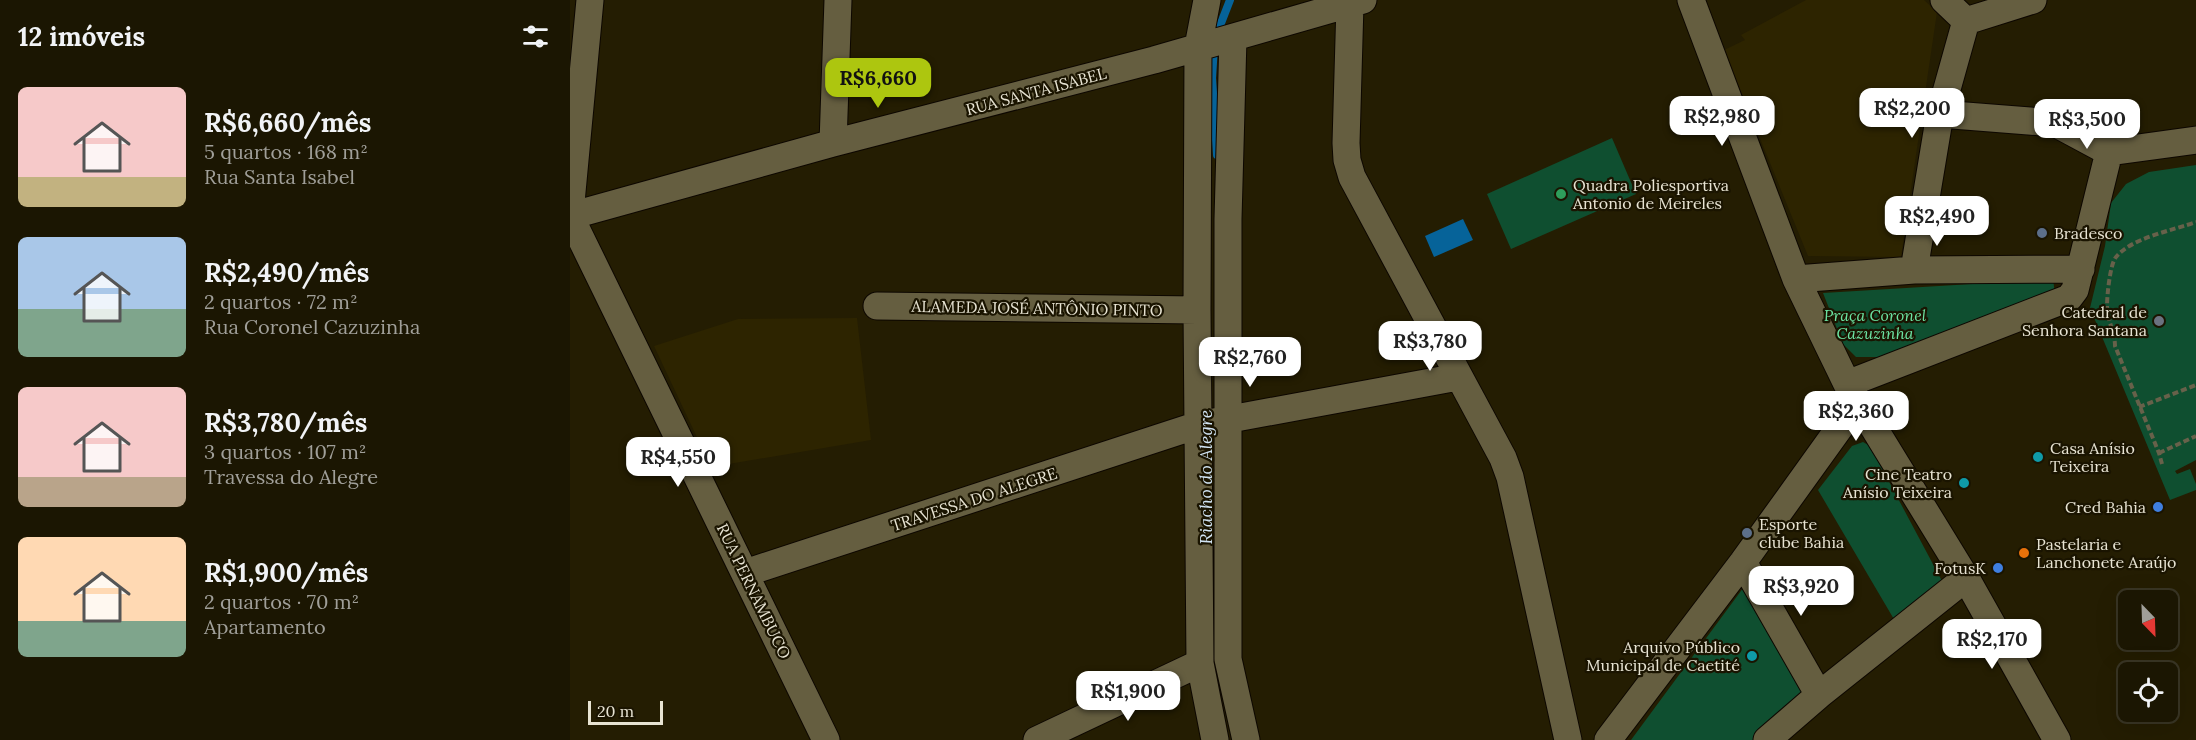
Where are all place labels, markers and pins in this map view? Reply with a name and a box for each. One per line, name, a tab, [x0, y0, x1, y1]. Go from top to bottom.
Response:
pin: R$6,660	[823, 58, 933, 109]
pin: R$2,200	[1857, 88, 1967, 139]
pin: R$2,980	[1667, 96, 1777, 147]
pin: R$3,500	[2032, 99, 2142, 150]
place label: Quadra Poliesportiva Antonio de Meireles	[1572, 175, 1729, 213]
marker: Quadra Poliesportiva Antonio de Meireles	[1554, 187, 1568, 201]
pin: R$2,490	[1882, 196, 1992, 247]
place label: Bradesco	[2054, 223, 2122, 243]
marker: Bradesco	[2035, 226, 2049, 240]
place label: Catedral de Senhora Santana	[2022, 302, 2147, 340]
marker: Catedral de Senhora Santana	[2152, 314, 2166, 328]
pin: R$3,780	[1375, 321, 1485, 372]
pin: R$2,760	[1195, 337, 1305, 388]
pin: R$2,360	[1801, 391, 1911, 442]
pin: R$4,550	[623, 437, 733, 488]
place label: Casa Anísio Teixeira	[2050, 438, 2135, 476]
marker: Casa Anísio Teixeira	[2031, 450, 2045, 464]
place label: Cine Teatro Anísio Teixeira	[1842, 464, 1952, 502]
marker: Cine Teatro Anísio Teixeira	[1957, 476, 1971, 490]
place label: Cred Bahia	[2065, 497, 2146, 517]
marker: Cred Bahia	[2151, 500, 2165, 514]
place label: Esporte clube Bahia	[1759, 514, 1844, 552]
marker: Esporte clube Bahia	[1740, 526, 1754, 540]
place label: Pastelaria e Lanchonete Araújo	[2036, 534, 2176, 572]
marker: Pastelaria e Lanchonete Araújo	[2017, 546, 2031, 560]
place label: FotusK	[1934, 558, 1986, 578]
marker: FotusK	[1991, 561, 2005, 575]
pin: R$3,920	[1746, 566, 1856, 617]
pin: R$2,170	[1937, 619, 2047, 670]
place label: Arquivo Público Municipal de Caetité	[1586, 637, 1740, 675]
marker: Arquivo Público Municipal de Caetité	[1745, 649, 1759, 663]
pin: R$1,900	[1073, 671, 1183, 722]

